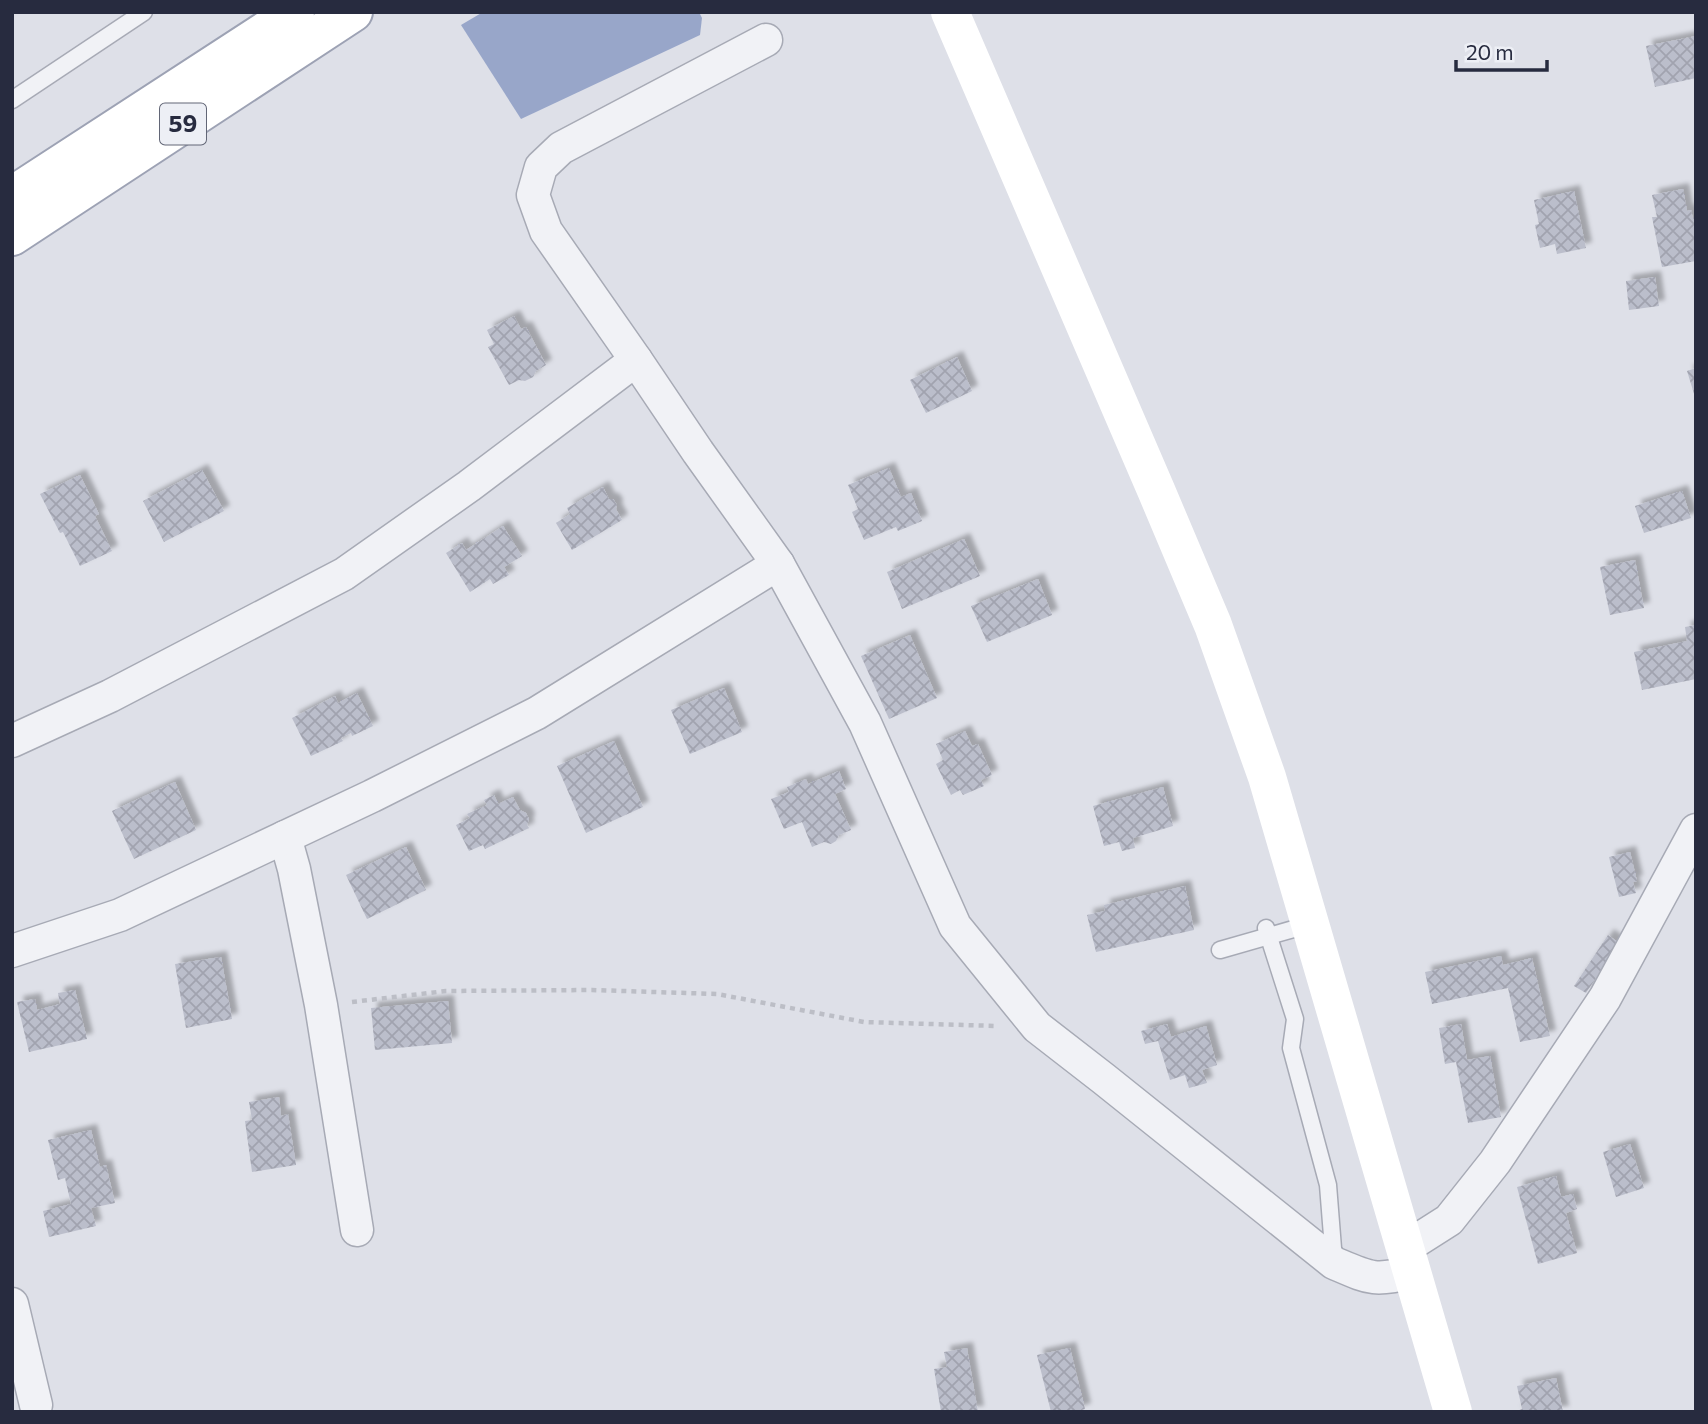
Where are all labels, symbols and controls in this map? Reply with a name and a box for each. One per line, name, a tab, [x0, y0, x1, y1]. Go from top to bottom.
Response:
scale bar	[1456, 28, 1547, 72]
text: 20 m	[1466, 39, 1514, 64]
road number: 59	[160, 104, 206, 144]

